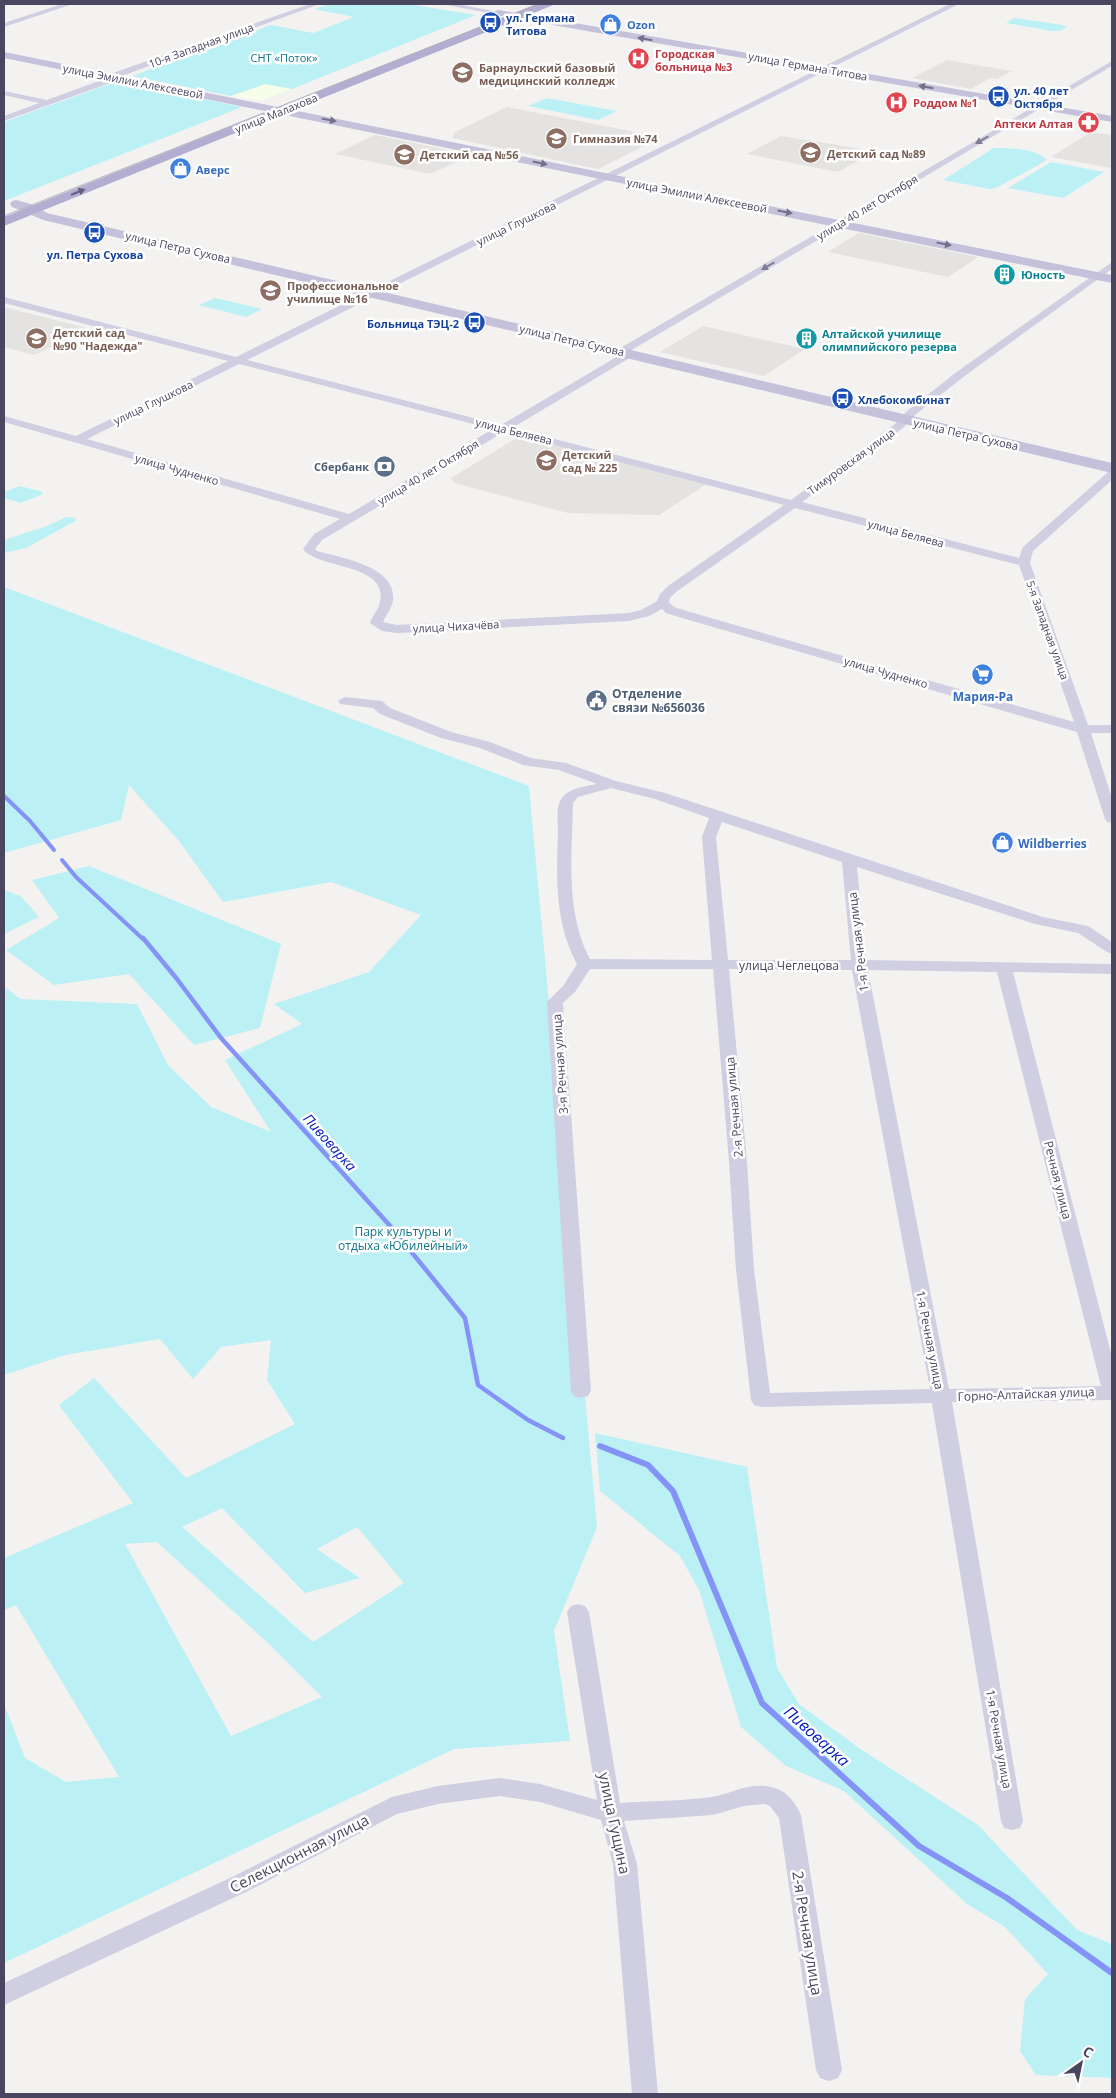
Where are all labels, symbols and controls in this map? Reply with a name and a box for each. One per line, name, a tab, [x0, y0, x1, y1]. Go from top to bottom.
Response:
place label: ул. Германа Титова	[506, 10, 575, 38]
bus stop icon: ул. Германа Титова	[478, 11, 502, 35]
shop icon: Ozon	[599, 12, 623, 36]
place label: Ozon	[627, 17, 655, 32]
street label: 10-я Западная улица	[146, 19, 256, 71]
one-way arrow	[637, 34, 653, 42]
place label: Городская больница №3	[655, 46, 732, 74]
hospital icon: Городская больница №3	[627, 47, 651, 71]
street label: улица Германа Титова	[747, 48, 869, 84]
park label: СНТ «Поток»	[251, 50, 318, 65]
street label: улица Эмилии Алексеевой	[62, 60, 204, 102]
place label: Барнаульский базовый медицинский колледж	[479, 60, 616, 88]
school or university icon: Барнаульский базовый медицинский колледж	[451, 61, 475, 85]
one-way arrow	[918, 82, 934, 90]
place label: ул. 40 лет Октября	[1014, 83, 1068, 111]
bus stop icon: ул. 40 лет Октября	[986, 84, 1010, 108]
street label: улица Малахова	[232, 90, 320, 136]
hospital icon: Роддом №1	[885, 90, 909, 114]
place label: Роддом №1	[913, 95, 978, 110]
pharmacy icon: Аптеки Алтая	[1077, 111, 1101, 135]
one-way arrow	[322, 116, 337, 124]
place label: Аптеки Алтая	[994, 116, 1073, 131]
school or university icon: Гимназия №74	[545, 126, 569, 150]
place label: Гимназия №74	[573, 131, 658, 146]
one-way arrow	[975, 135, 988, 144]
school or university icon: Детский сад №89	[799, 141, 823, 165]
school or university icon: Детский сад №56	[392, 142, 416, 166]
place label: Детский сад №89	[827, 146, 926, 161]
place label: Детский сад №56	[420, 147, 519, 162]
shop icon: Аверс	[168, 157, 192, 181]
one-way arrow	[532, 159, 548, 167]
place label: Аверс	[196, 162, 230, 177]
street label: улица 40 лет Октября	[814, 171, 920, 243]
street label: улица Эмилии Алексеевой	[626, 174, 768, 216]
one-way arrow	[71, 187, 86, 195]
street label: улица Глушкова	[474, 197, 558, 249]
one-way arrow	[777, 209, 793, 217]
bus stop icon: ул. Петра Сухова	[83, 221, 107, 245]
street label: улица Петра Сухова	[124, 228, 232, 266]
one-way arrow	[937, 241, 953, 249]
place label: ул. Петра Сухова	[47, 247, 143, 262]
one-way arrow	[760, 262, 775, 270]
building icon: Юность	[993, 262, 1017, 286]
place label: Юность	[1021, 267, 1066, 282]
place label: Профессиональное училище №16	[287, 278, 399, 306]
school or university icon: Профессиональное училище №16	[259, 279, 283, 303]
bus stop icon: Больница ТЭЦ-2	[463, 311, 487, 335]
place label: Больница ТЭЦ-2	[367, 316, 459, 331]
street label: улица Петра Сухова	[518, 321, 626, 359]
place label: Детский сад №90 "Надежда"	[53, 325, 143, 353]
school or university icon: Детский сад №90 "Надежда"	[25, 326, 49, 350]
place label: Алтайской училище олимпийского резерва	[822, 326, 957, 354]
building icon: Алтайской училище олимпийского резерва	[794, 327, 818, 351]
street label: улица Глушкова	[111, 376, 195, 428]
bus stop icon: Хлебокомбинат	[830, 387, 854, 411]
place label: Хлебокомбинат	[858, 392, 950, 407]
street label: улица Беляева	[474, 414, 554, 448]
street label: улица Петра Сухова	[912, 415, 1020, 453]
street label: Тимуровская улица	[804, 424, 898, 498]
street label: улица 40 лет Октября	[375, 436, 481, 508]
place label: Детский сад № 225	[562, 447, 618, 475]
school or university icon: Детский сад № 225	[534, 448, 558, 472]
street label: улица Чудненко	[133, 450, 221, 488]
bank icon: Сбербанк	[373, 454, 397, 478]
place label: Сбербанк	[314, 459, 369, 474]
street label: улица Беляева	[866, 516, 946, 550]
street label: 5-я Западная улица	[1023, 578, 1073, 682]
street label: улица Чихачёва	[412, 616, 500, 636]
street label: улица Чудненко	[842, 653, 930, 691]
supermarket icon: Мария-Ра	[971, 663, 995, 687]
place label: Отделение связи №656036	[612, 685, 705, 716]
public building icon: Отделение связи №656036	[584, 688, 608, 712]
place label: Мария-Ра	[953, 688, 1013, 705]
shop icon: Wildberries	[990, 831, 1014, 855]
place label: Wildberries	[1018, 835, 1087, 852]
street label: 1-я Речная улица	[843, 891, 873, 993]
street label: улица Чеглецова	[739, 957, 839, 974]
street label: 3-я Речная улица	[548, 1013, 572, 1115]
street label: 2-я Речная улица	[721, 1056, 747, 1158]
water label: Пивоварка	[299, 1109, 361, 1175]
street label: Речная улица	[1040, 1139, 1076, 1221]
park label: Парк культуры и отдыха «Юбилейный»	[338, 1223, 468, 1254]
street label: 1-я Речная улица	[912, 1289, 948, 1391]
street label: Горно-Алтайская улица	[957, 1383, 1095, 1405]
street label: 1-я Речная улица	[982, 1688, 1016, 1790]
water label: Пивоварка	[779, 1701, 855, 1771]
street label: улица Гущина	[594, 1770, 636, 1876]
street label: Селекционная улица	[226, 1809, 372, 1897]
street label: 2-я Речная улица	[788, 1869, 828, 1997]
north arrow	[1056, 2038, 1106, 2088]
text: С	[1079, 2041, 1097, 2062]

